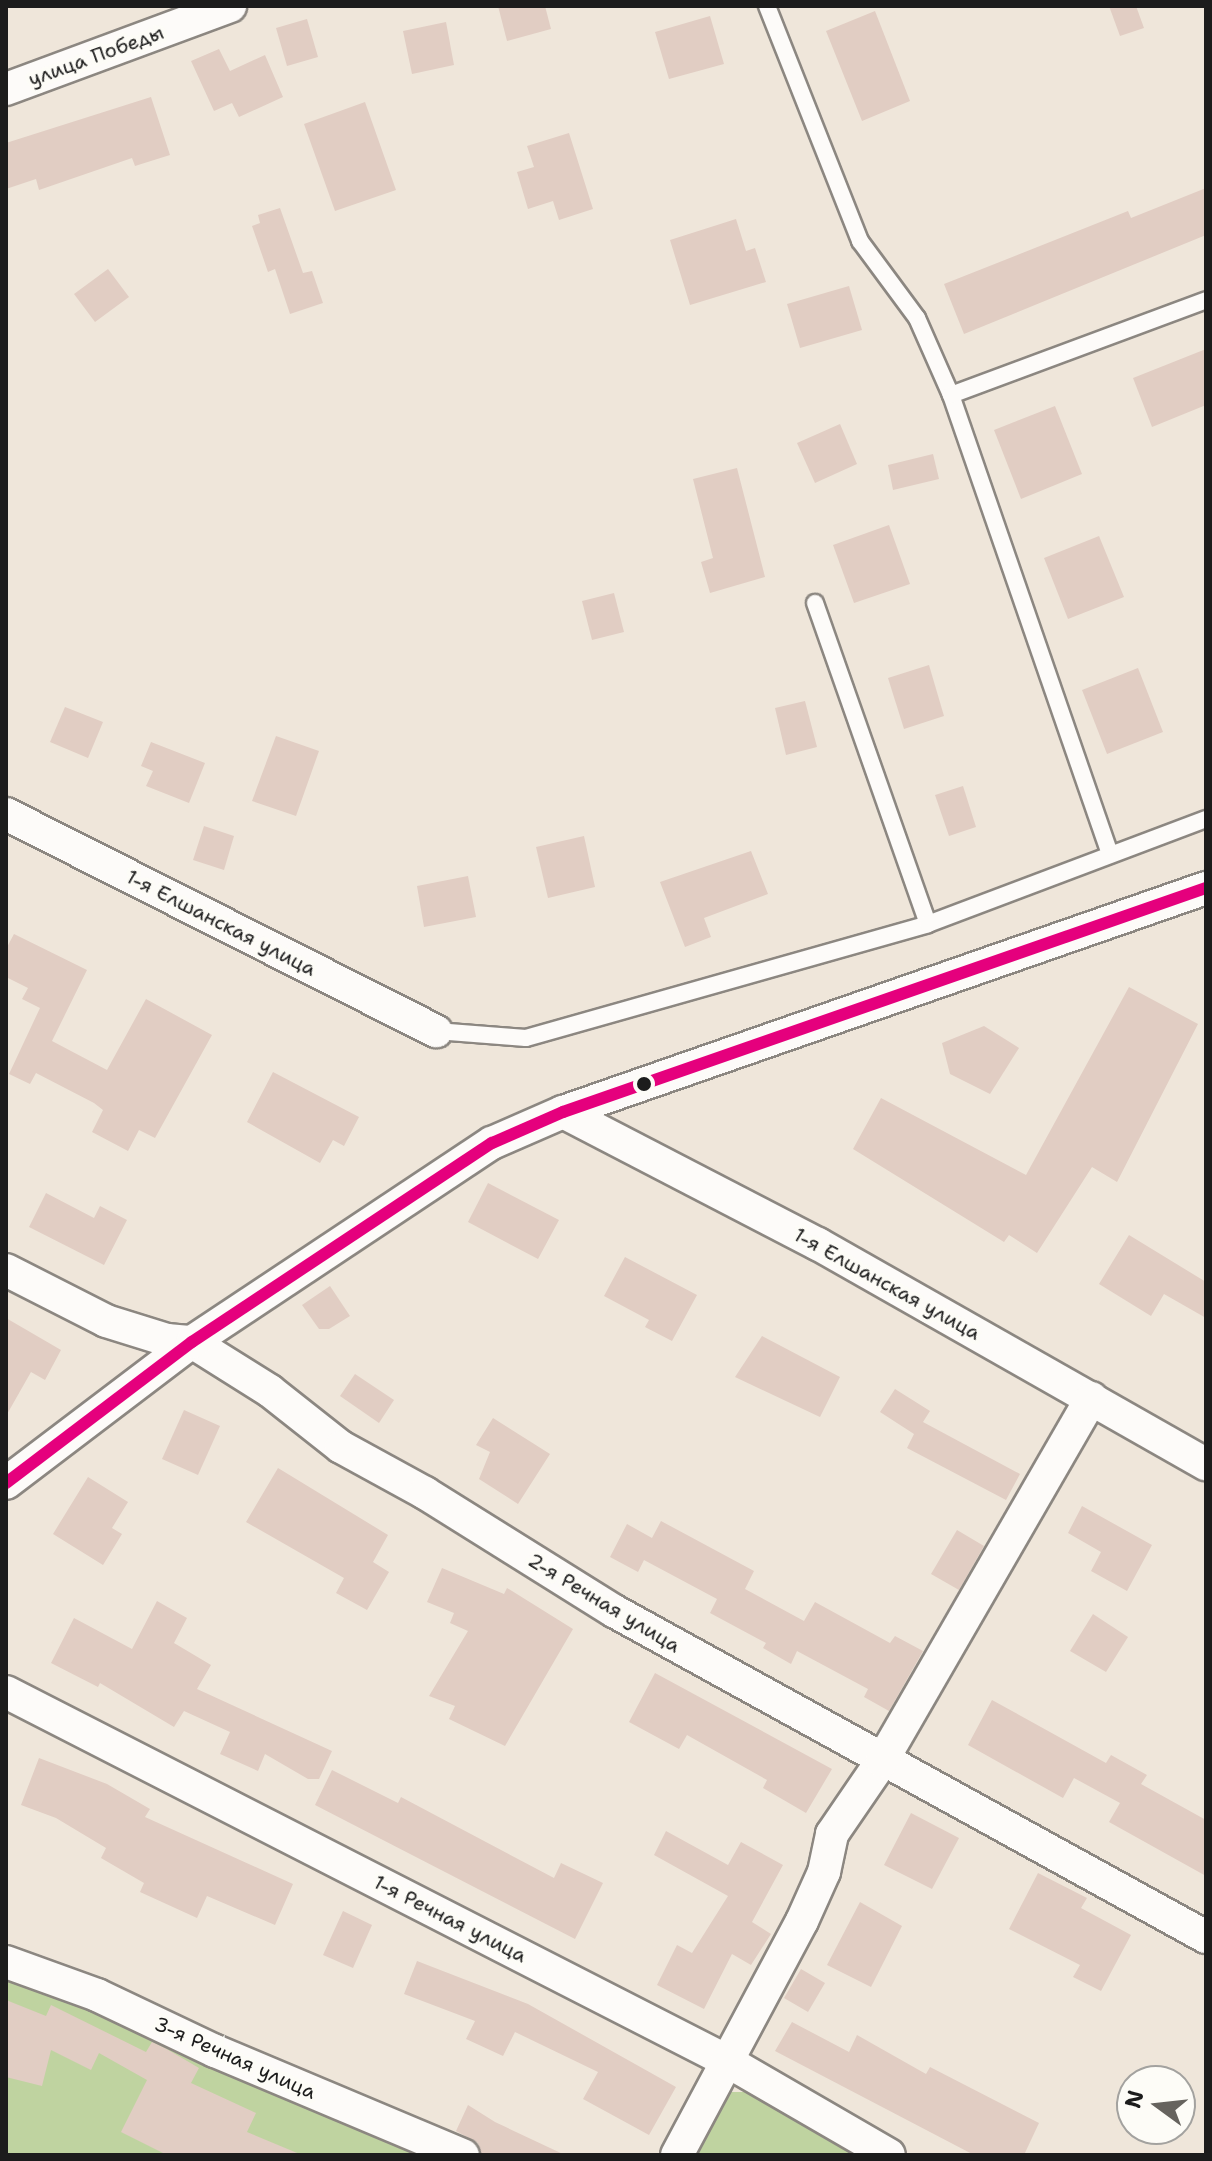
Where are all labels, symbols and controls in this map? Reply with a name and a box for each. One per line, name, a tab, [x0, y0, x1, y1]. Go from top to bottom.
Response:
street label: улица Победы	[25, 20, 167, 92]
street label: 1-я Елшанская улица	[122, 865, 320, 981]
unlabelled marker	[636, 1076, 652, 1092]
street label: 1-я Елшанская улица	[790, 1223, 984, 1345]
street label: 2-я Речная улица	[524, 1548, 684, 1658]
street label: 1-я Речная улица	[370, 1870, 530, 1968]
street label: 3-я Речная улица	[150, 2012, 320, 2104]
north arrow	[1116, 2065, 1196, 2145]
text: N	[1118, 2087, 1151, 2111]

